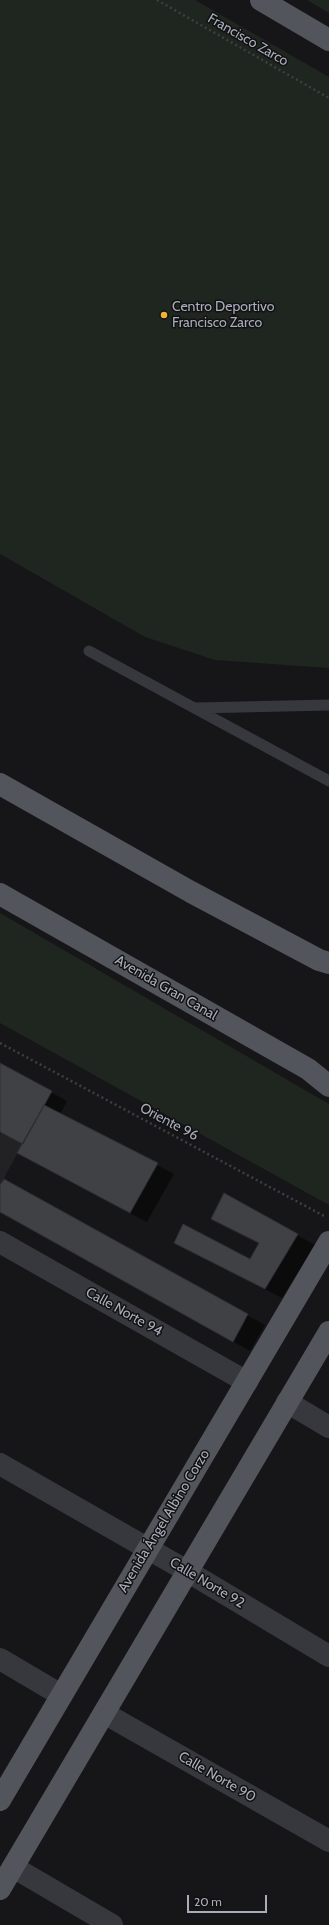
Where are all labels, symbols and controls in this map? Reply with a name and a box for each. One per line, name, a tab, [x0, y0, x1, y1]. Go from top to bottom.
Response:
street label: Francisco Zarco	[205, 10, 291, 70]
place label: Centro Deportivo Francisco Zarco	[172, 299, 274, 332]
marker: Centro Deportivo Francisco Zarco	[159, 310, 169, 320]
street label: Avenida Gran Canal	[112, 952, 220, 1024]
street label: Oriente 96	[137, 1100, 201, 1144]
street label: Calle Norte 94	[83, 1284, 165, 1340]
street label: Avenida Ángel Albino Corzo	[115, 1447, 213, 1595]
street label: Calle Norte 92	[167, 1554, 247, 1612]
street label: Calle Norte 90	[175, 1748, 259, 1806]
scale bar	[189, 1887, 269, 1913]
text: 20 m	[194, 1894, 222, 1909]

